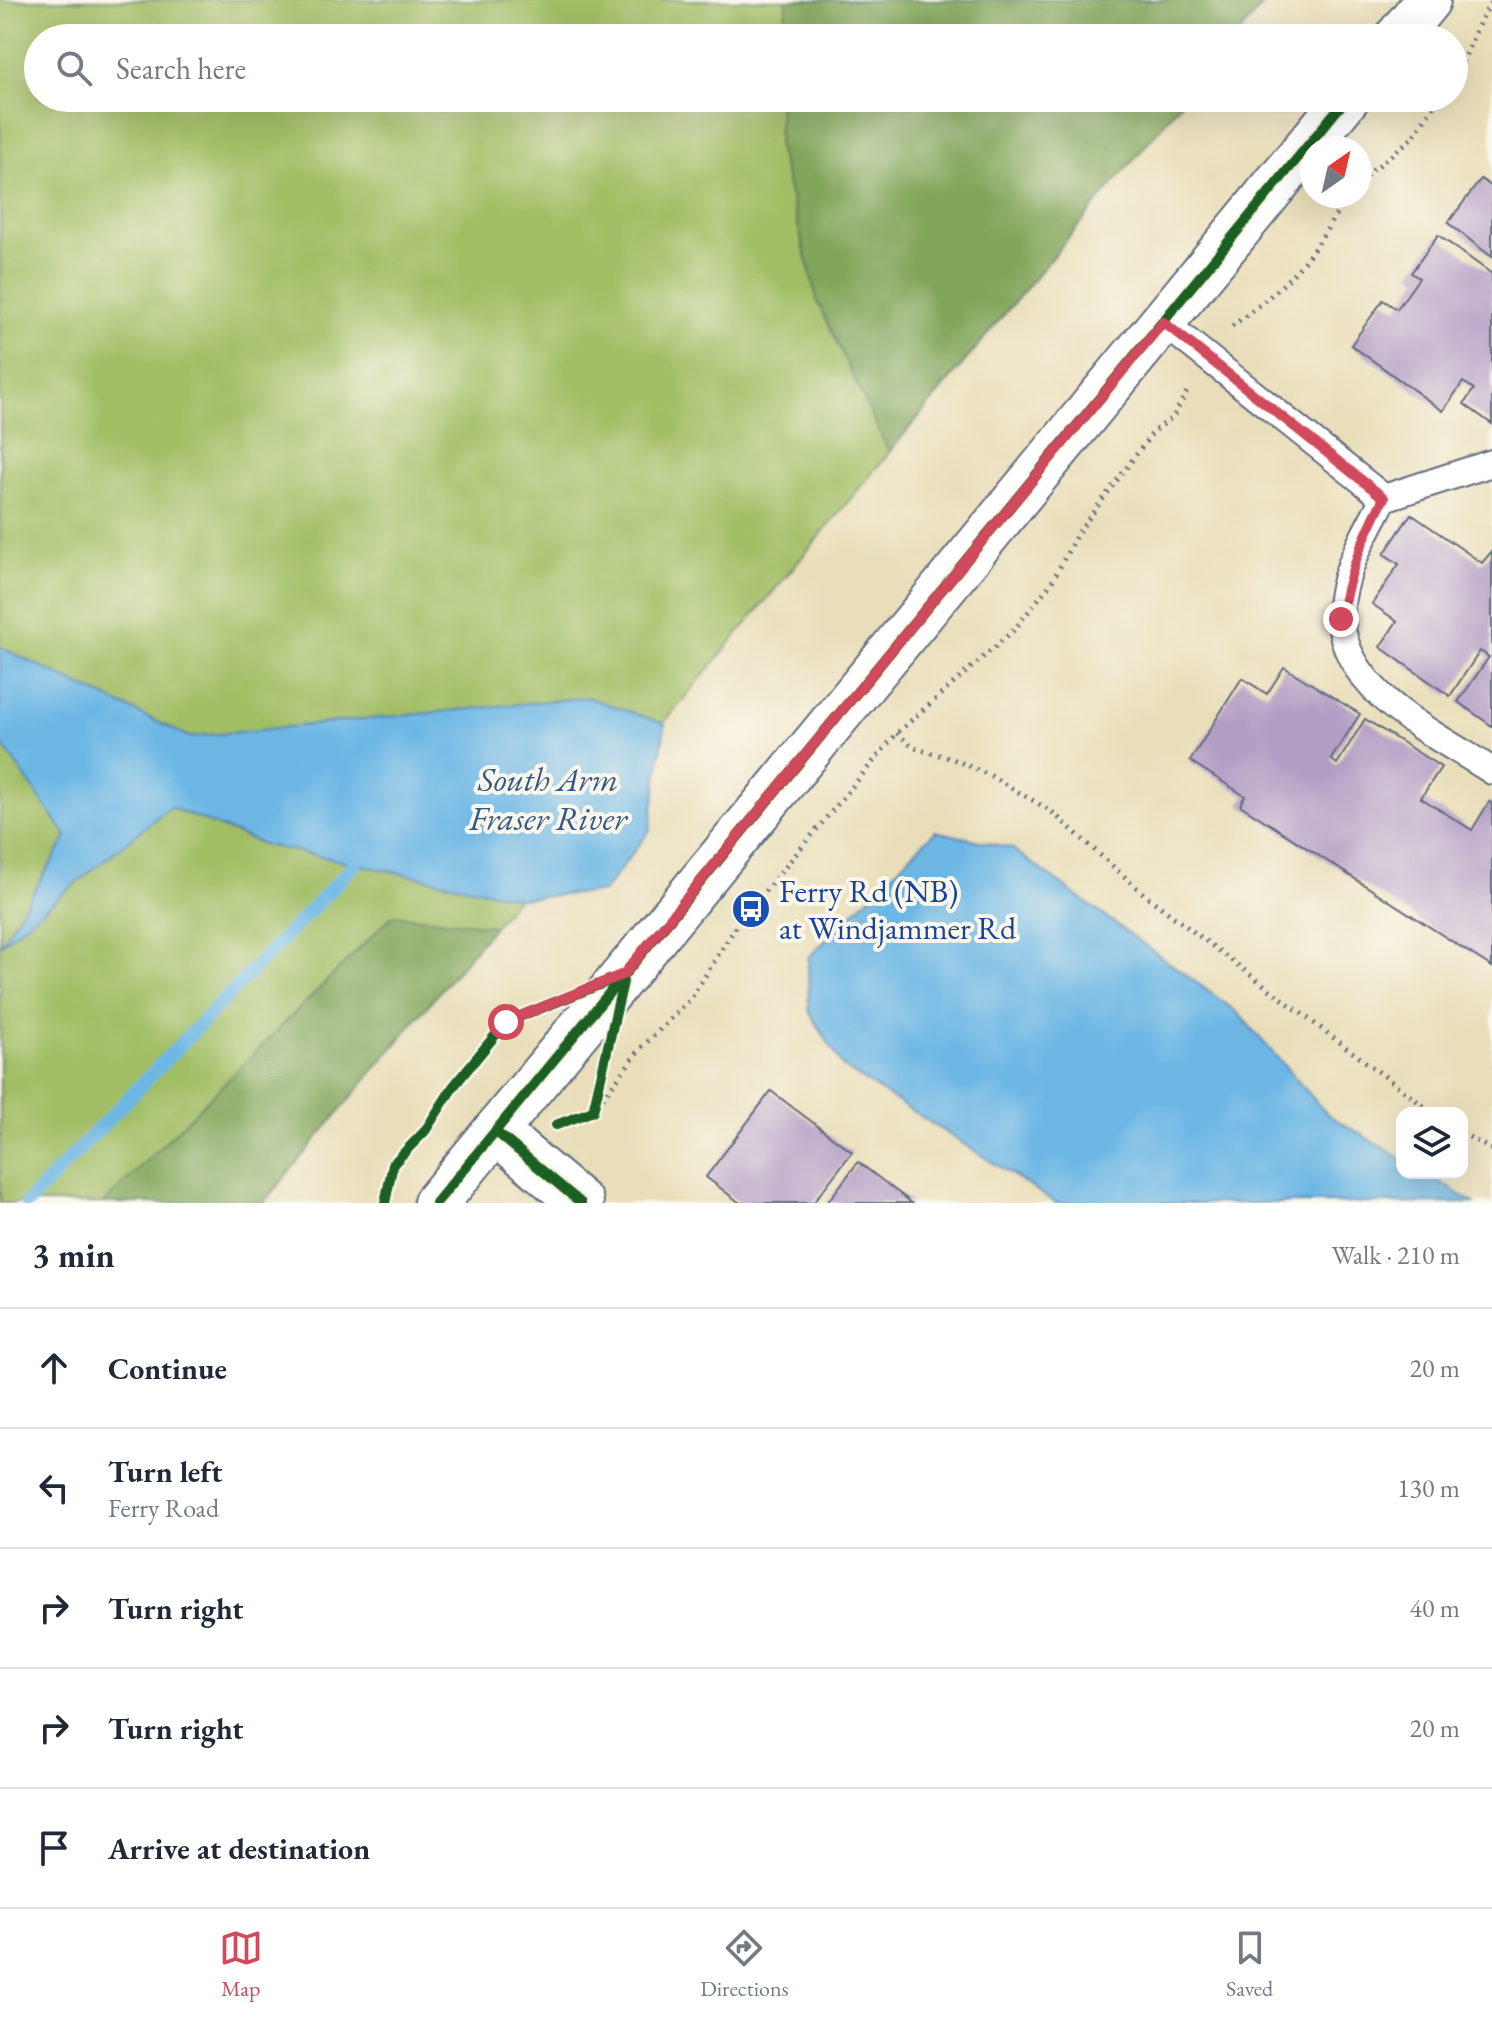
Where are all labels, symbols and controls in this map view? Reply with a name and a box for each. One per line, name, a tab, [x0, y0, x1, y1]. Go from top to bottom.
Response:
search box	[24, 24, 1468, 112]
icon: search	[52, 46, 96, 90]
text: Search here	[116, 49, 246, 88]
north arrow	[1300, 136, 1372, 208]
route end	[1323, 601, 1359, 637]
water label: South Arm Fraser River	[468, 757, 629, 840]
place label: Ferry Rd (NB) at Windjammer Rd	[779, 870, 1017, 949]
bus stop icon: Ferry Rd (NB) at Windjammer Rd	[730, 888, 772, 930]
route start	[488, 1004, 524, 1040]
map controls	[1396, 1107, 1468, 1179]
button: layers	[1396, 1107, 1468, 1179]
text: 3 min	[32, 1233, 115, 1277]
text: Walk · 210 m	[1332, 1238, 1460, 1272]
icon: ahead	[32, 1346, 76, 1390]
text: Continue	[108, 1349, 227, 1388]
text: 20 m	[1410, 1351, 1460, 1385]
text: Turn left	[108, 1452, 222, 1491]
icon: left	[32, 1466, 76, 1510]
text: 130 m	[1397, 1471, 1460, 1505]
text: Ferry Road	[108, 1491, 219, 1525]
icon: right	[32, 1586, 76, 1630]
text: Turn right	[108, 1589, 244, 1628]
text: 40 m	[1410, 1591, 1460, 1625]
icon: right	[32, 1706, 76, 1750]
text: Turn right	[108, 1709, 244, 1748]
text: 20 m	[1410, 1711, 1460, 1745]
icon: arrive	[32, 1826, 76, 1870]
text: Arrive at destination	[108, 1829, 370, 1868]
tab: Map	[219, 1926, 263, 2003]
tab: Directions	[700, 1926, 789, 2003]
tab: Saved	[1226, 1926, 1273, 2003]

